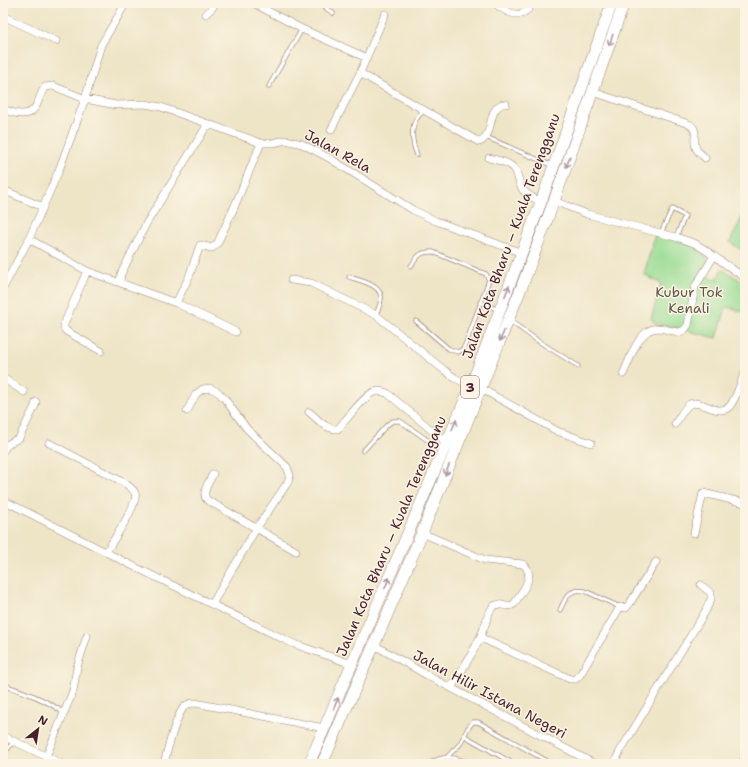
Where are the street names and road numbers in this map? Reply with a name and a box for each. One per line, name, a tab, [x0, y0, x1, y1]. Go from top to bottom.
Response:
street label: Jalan Kota Bharu – Kuala Terengganu	[458, 111, 564, 361]
street label: Jalan Rela	[302, 125, 375, 177]
road number: 3	[461, 376, 479, 398]
street label: Jalan Kota Bharu – Kuala Terengganu	[332, 413, 450, 659]
street label: Jalan Hilir Istana Negeri	[410, 646, 570, 742]

